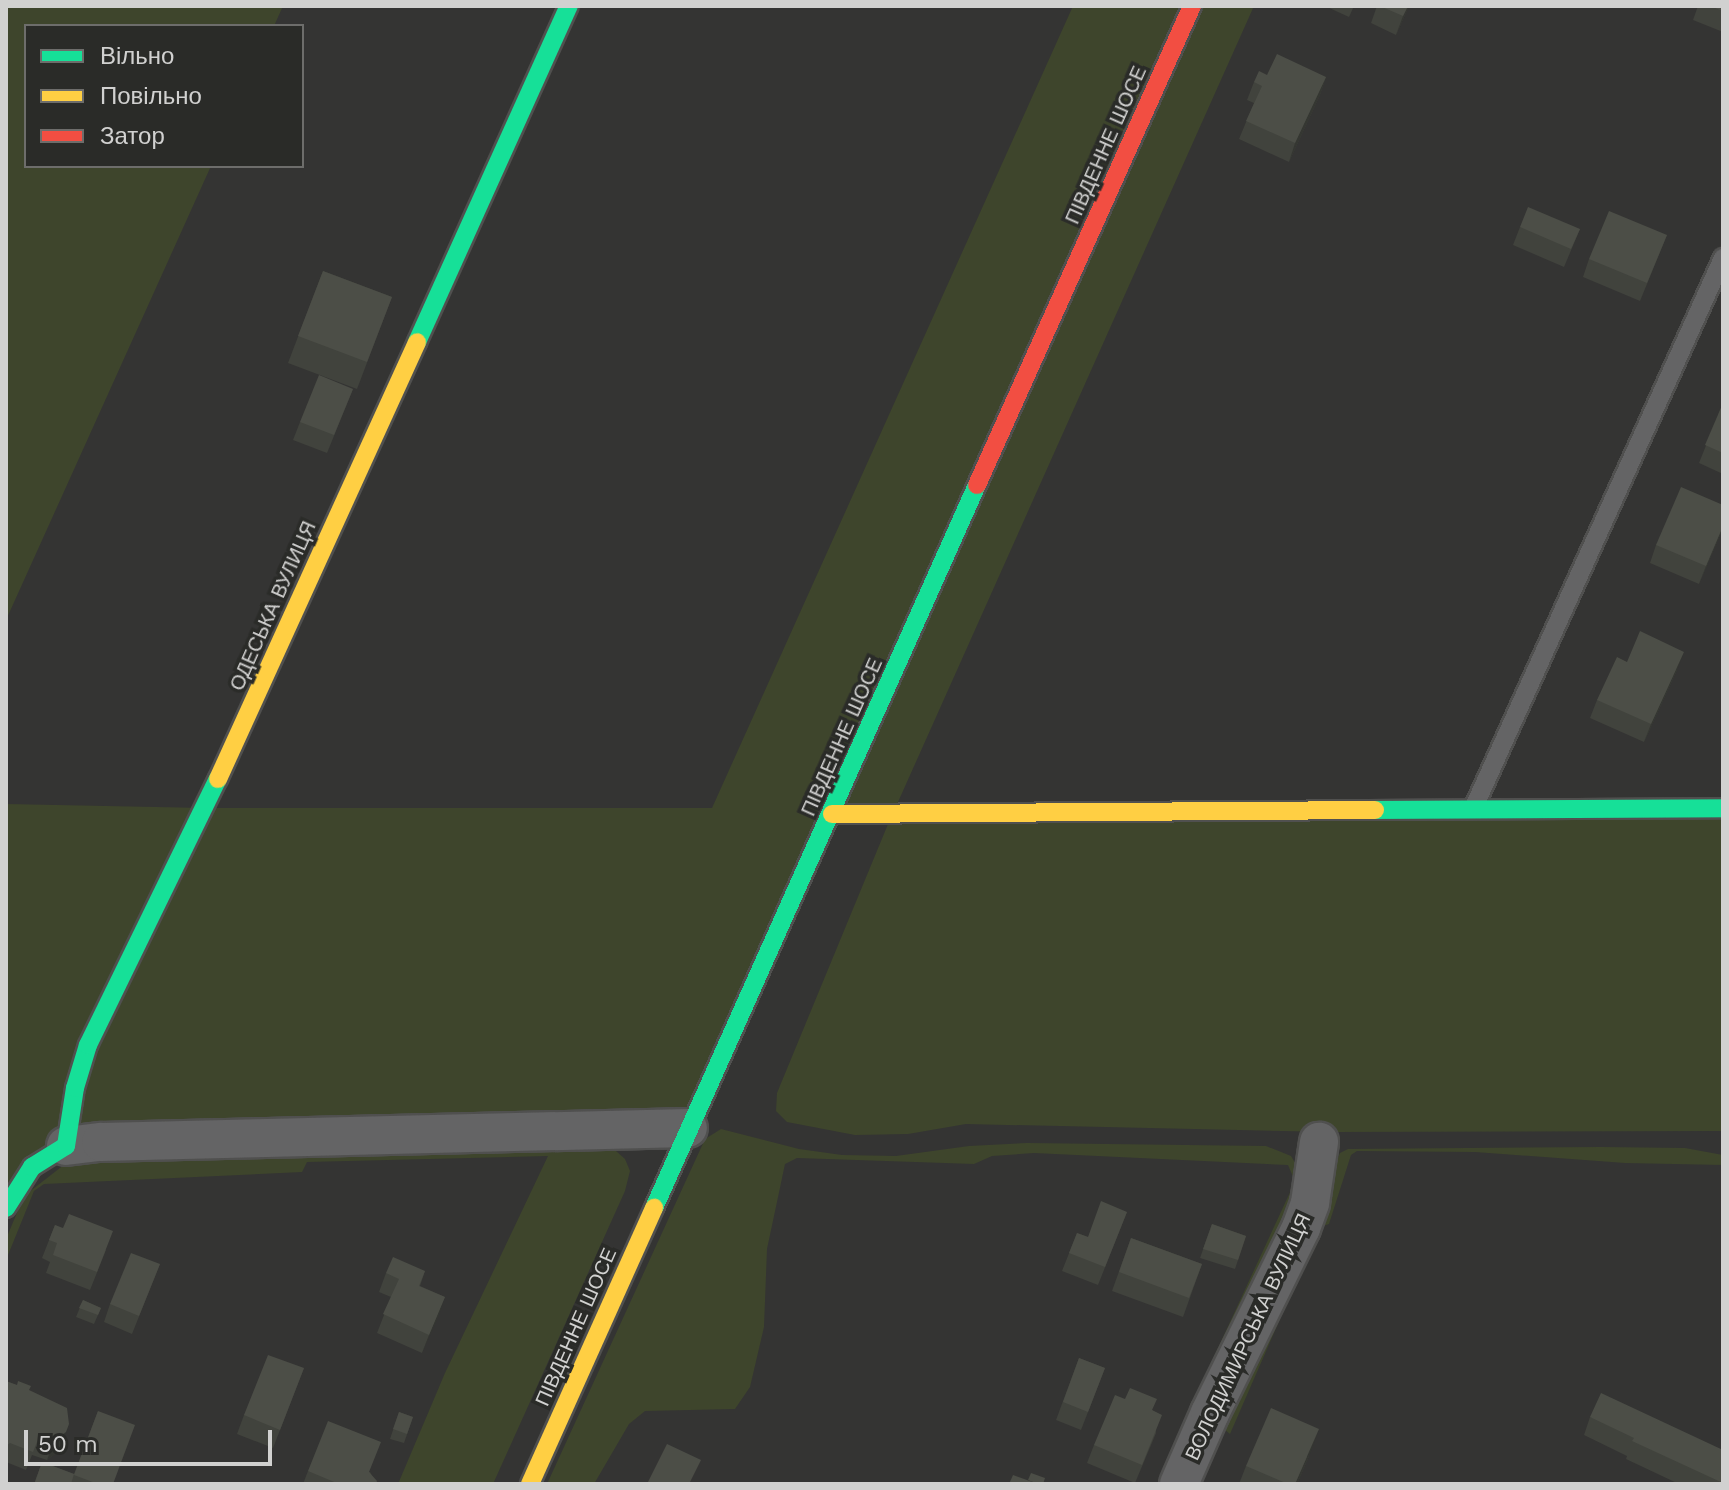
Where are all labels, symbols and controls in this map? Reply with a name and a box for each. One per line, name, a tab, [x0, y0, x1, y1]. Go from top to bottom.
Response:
legend	[24, 24, 304, 168]
text: Вільно	[100, 42, 174, 70]
street label: ПІВДЕННЕ ШОСЕ	[1060, 62, 1152, 228]
text: Повільно	[100, 82, 202, 110]
text: Затор	[100, 122, 165, 150]
street label: ОДЕСЬКА ВУЛИЦЯ	[225, 518, 321, 694]
street label: ПІВДЕННЕ ШОСЕ	[796, 654, 888, 820]
street label: ВОЛОДИМИРСЬКА ВУЛИЦЯ	[1180, 1210, 1316, 1464]
street label: ПІВДЕННЕ ШОСЕ	[530, 1244, 622, 1410]
scale bar	[28, 1414, 276, 1464]
text: 50 m	[38, 1430, 98, 1458]

